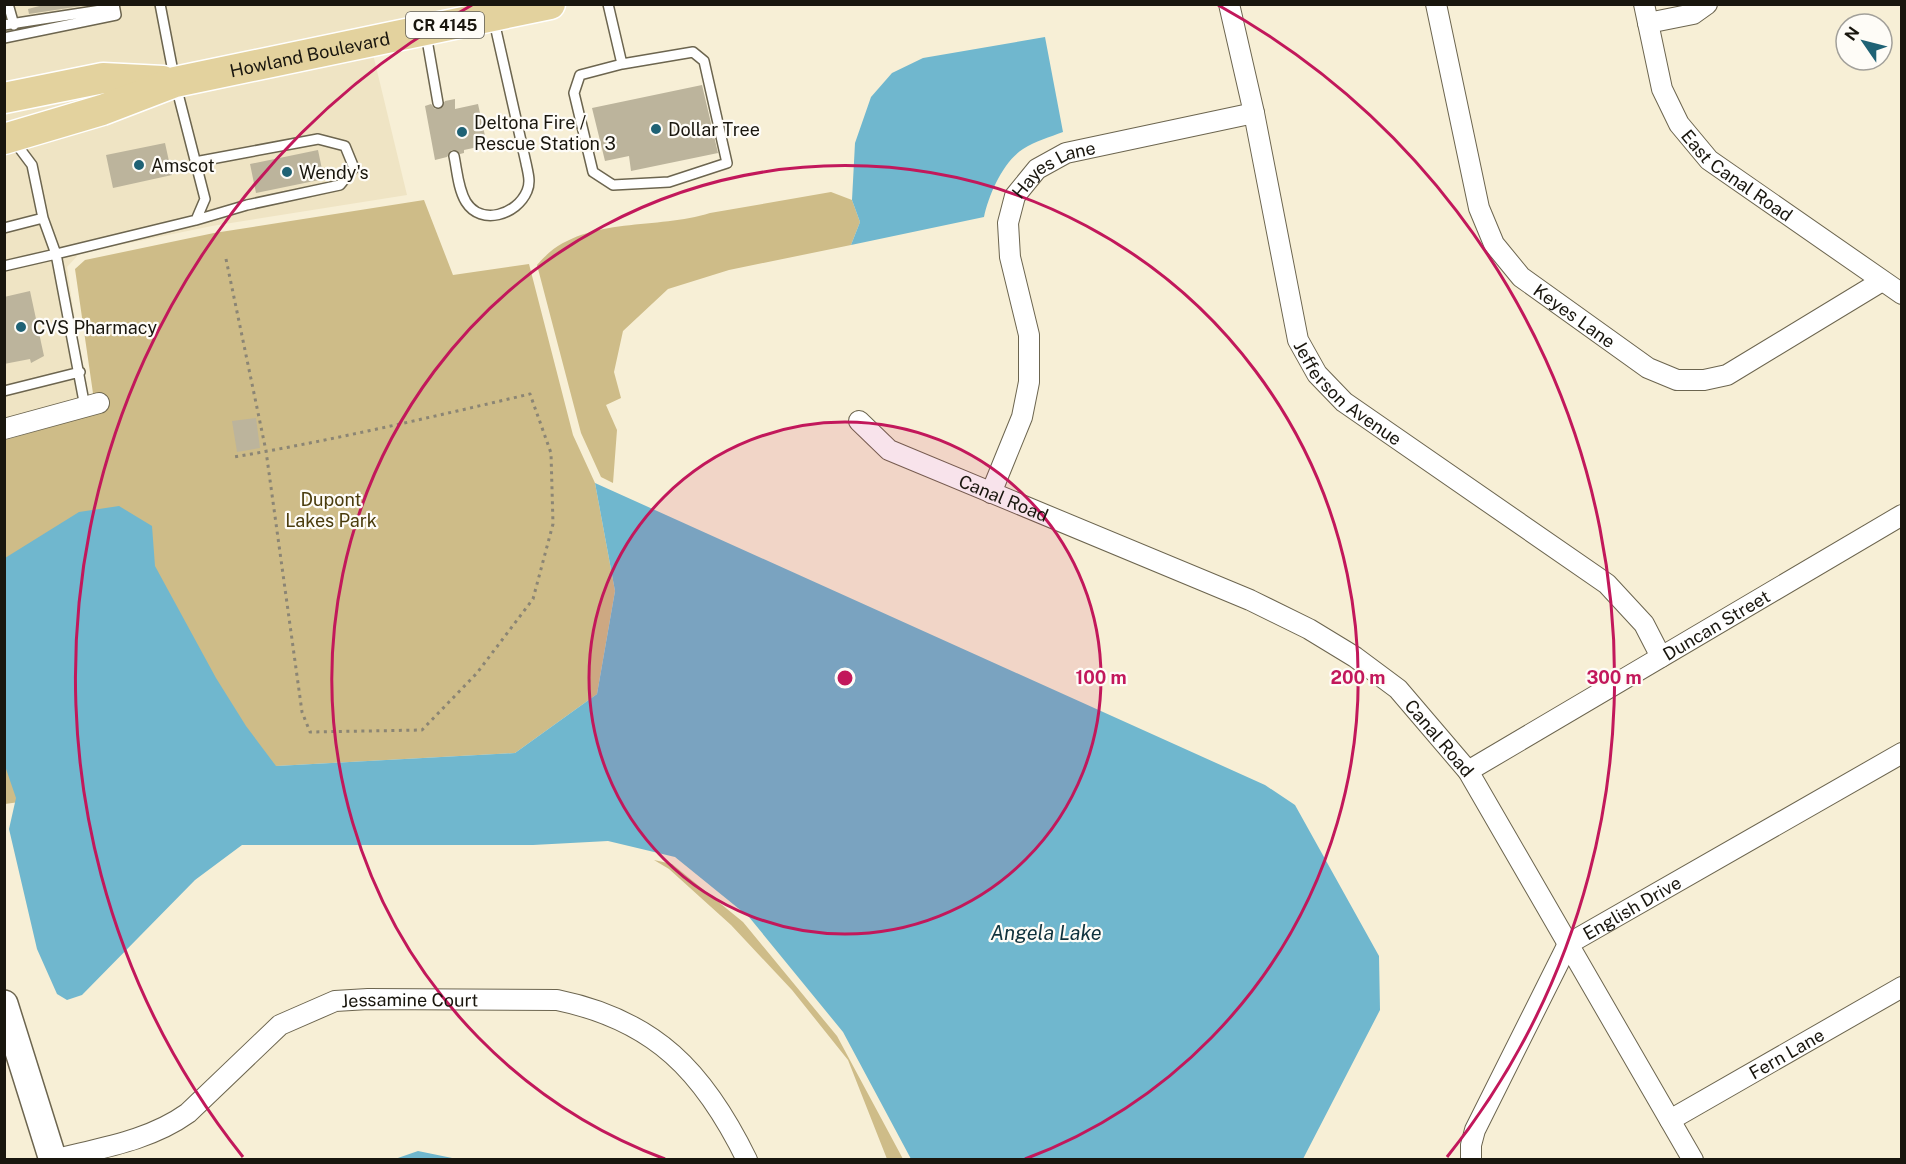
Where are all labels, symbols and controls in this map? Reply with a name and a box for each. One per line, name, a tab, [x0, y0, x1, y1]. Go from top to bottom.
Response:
road number: CR 4145	[406, 12, 484, 38]
north arrow	[1834, 12, 1894, 72]
text: N	[1841, 23, 1863, 44]
street label: Howland Boulevard	[228, 27, 392, 81]
place label: Deltona Fire / Rescue Station 3	[474, 112, 616, 154]
place label: Dollar Tree	[668, 119, 760, 140]
marker: Dollar Tree	[649, 122, 663, 136]
marker: Deltona Fire / Rescue Station 3	[455, 125, 469, 139]
street label: East Canal Road	[1677, 125, 1797, 225]
street label: Hayes Lane	[1007, 137, 1097, 202]
place label: Amscot	[151, 155, 215, 176]
marker: Amscot	[132, 158, 146, 172]
place label: Wendy's	[299, 162, 369, 183]
marker: Wendy's	[280, 165, 294, 179]
street label: Keyes Lane	[1530, 279, 1619, 352]
place label: CVS Pharmacy	[33, 317, 157, 338]
marker: CVS Pharmacy	[14, 320, 28, 334]
street label: Jefferson Avenue	[1290, 337, 1406, 449]
street label: Canal Road	[956, 470, 1052, 526]
park label: Dupont Lakes Park	[285, 489, 377, 531]
street label: Duncan Street	[1659, 585, 1773, 664]
text: 100 m	[1075, 667, 1127, 688]
text: 200 m	[1331, 667, 1385, 688]
text: 300 m	[1586, 667, 1642, 688]
centre of rings	[835, 668, 855, 688]
street label: Canal Road	[1401, 695, 1479, 781]
street label: English Drive	[1579, 871, 1685, 944]
water label: Angela Lake	[990, 921, 1102, 945]
street label: Jessamine Court	[341, 988, 478, 1011]
street label: Fern Lane	[1745, 1024, 1828, 1083]

